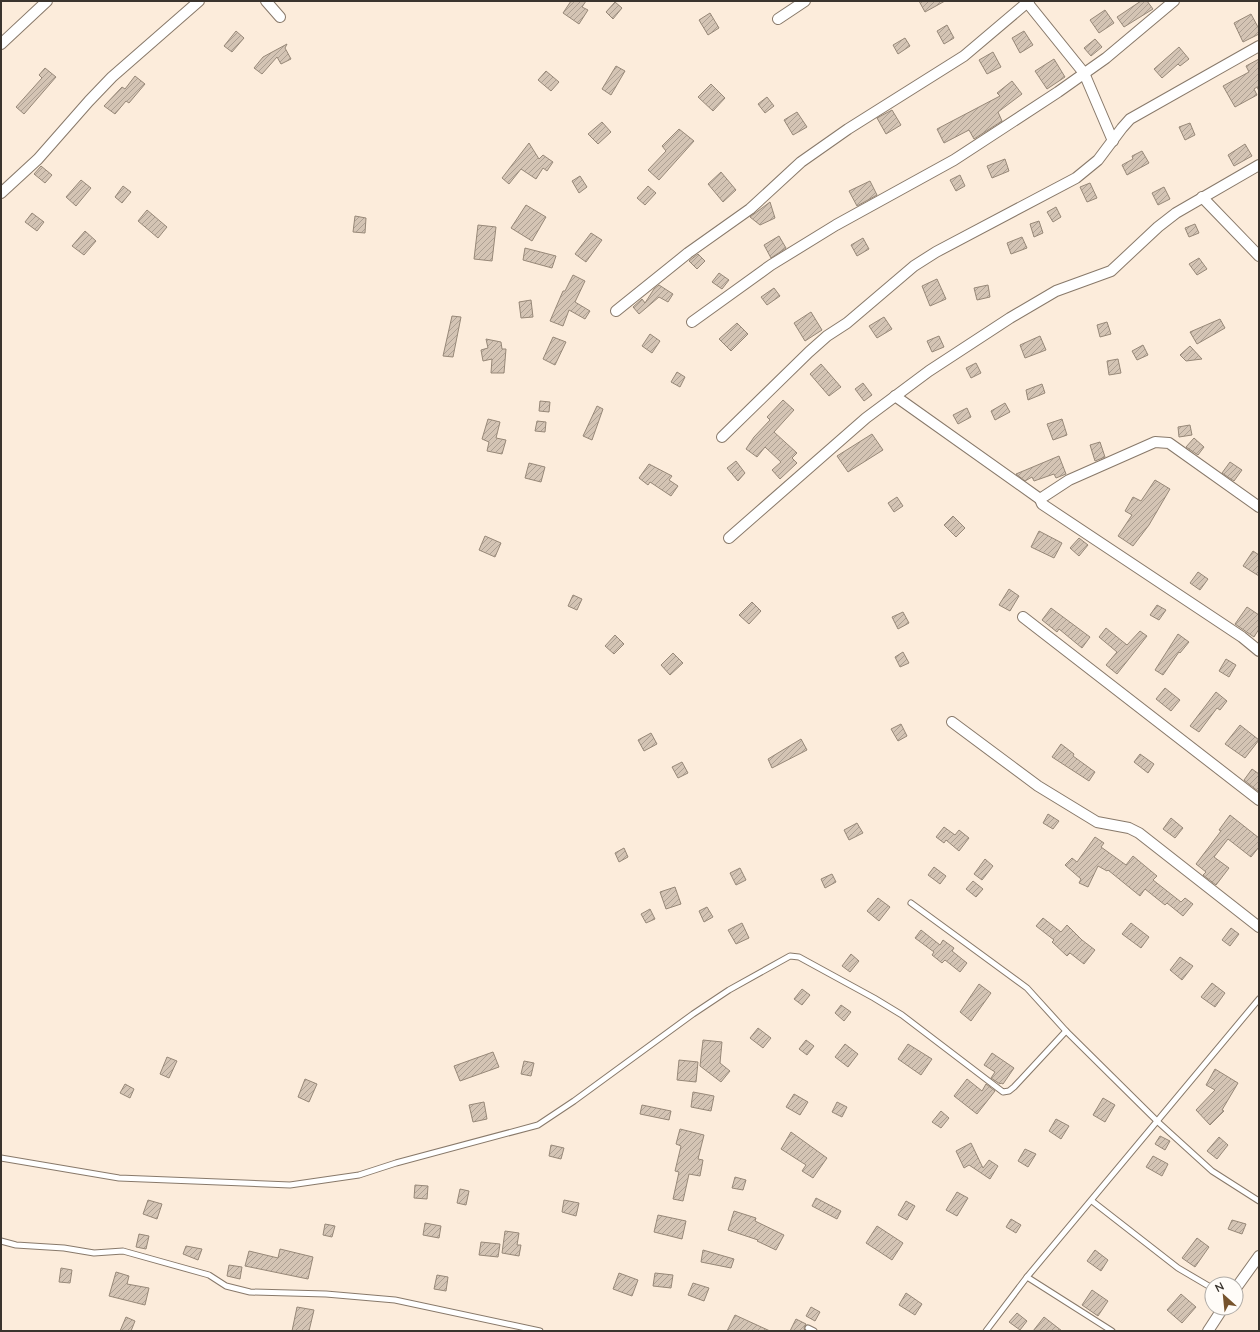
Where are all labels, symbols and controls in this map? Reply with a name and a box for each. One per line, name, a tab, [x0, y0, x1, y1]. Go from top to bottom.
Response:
north arrow	[1204, 1276, 1244, 1316]
text: N	[1213, 1279, 1226, 1295]

